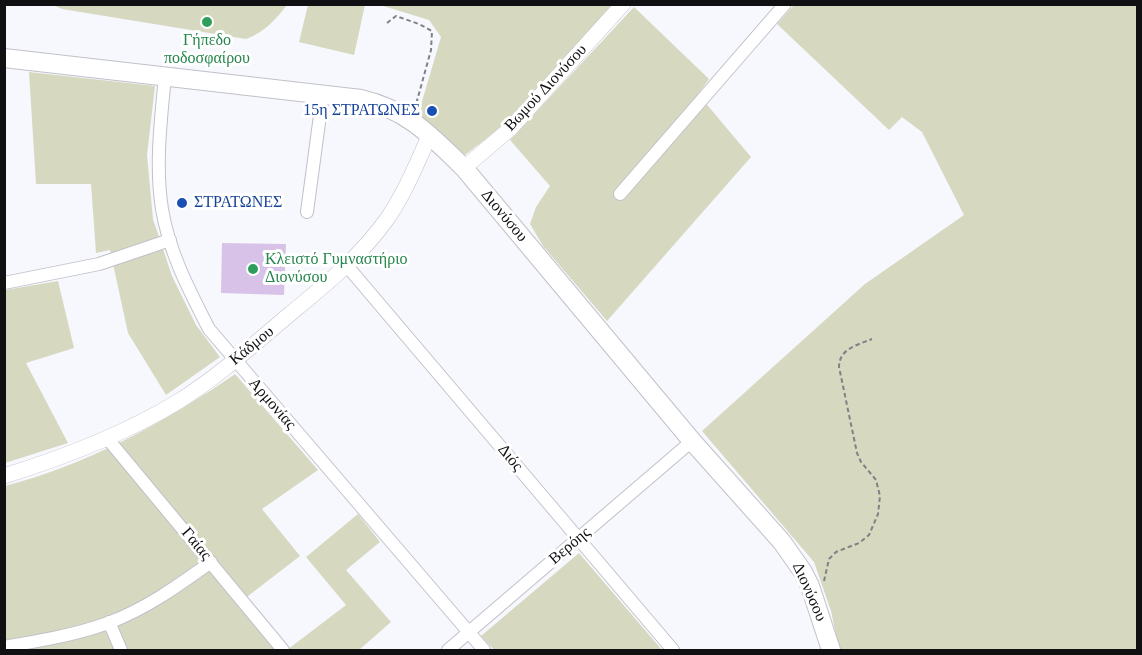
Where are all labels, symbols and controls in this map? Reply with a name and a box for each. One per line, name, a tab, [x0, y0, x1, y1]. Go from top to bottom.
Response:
marker: Γήπεδο ποδοσφαίρου	[200, 15, 214, 29]
place label: Γήπεδο ποδοσφαίρου	[164, 31, 250, 69]
street label: Βωμού Διονύσου	[501, 40, 591, 136]
place label: 15η ΣΤΡΑΤΩΝΕΣ	[303, 101, 420, 121]
marker: 15η ΣΤΡΑΤΩΝΕΣ	[425, 104, 439, 118]
street label: Διονύσου	[477, 186, 531, 246]
place label: ΣΤΡΑΤΩΝΕΣ	[194, 193, 282, 213]
marker: ΣΤΡΑΤΩΝΕΣ	[175, 196, 189, 210]
place label: Κλειστό Γυμναστήριο Διονύσου	[265, 250, 407, 288]
marker: Κλειστό Γυμναστήριο Διονύσου	[246, 262, 260, 276]
street label: Κάδμου	[226, 322, 278, 370]
street label: Αρμονίας	[244, 374, 300, 434]
street label: Διός	[493, 441, 527, 475]
street label: Βερόης	[545, 523, 595, 569]
street label: Γαίας	[177, 524, 215, 564]
street label: Διονύσου	[788, 560, 830, 624]

